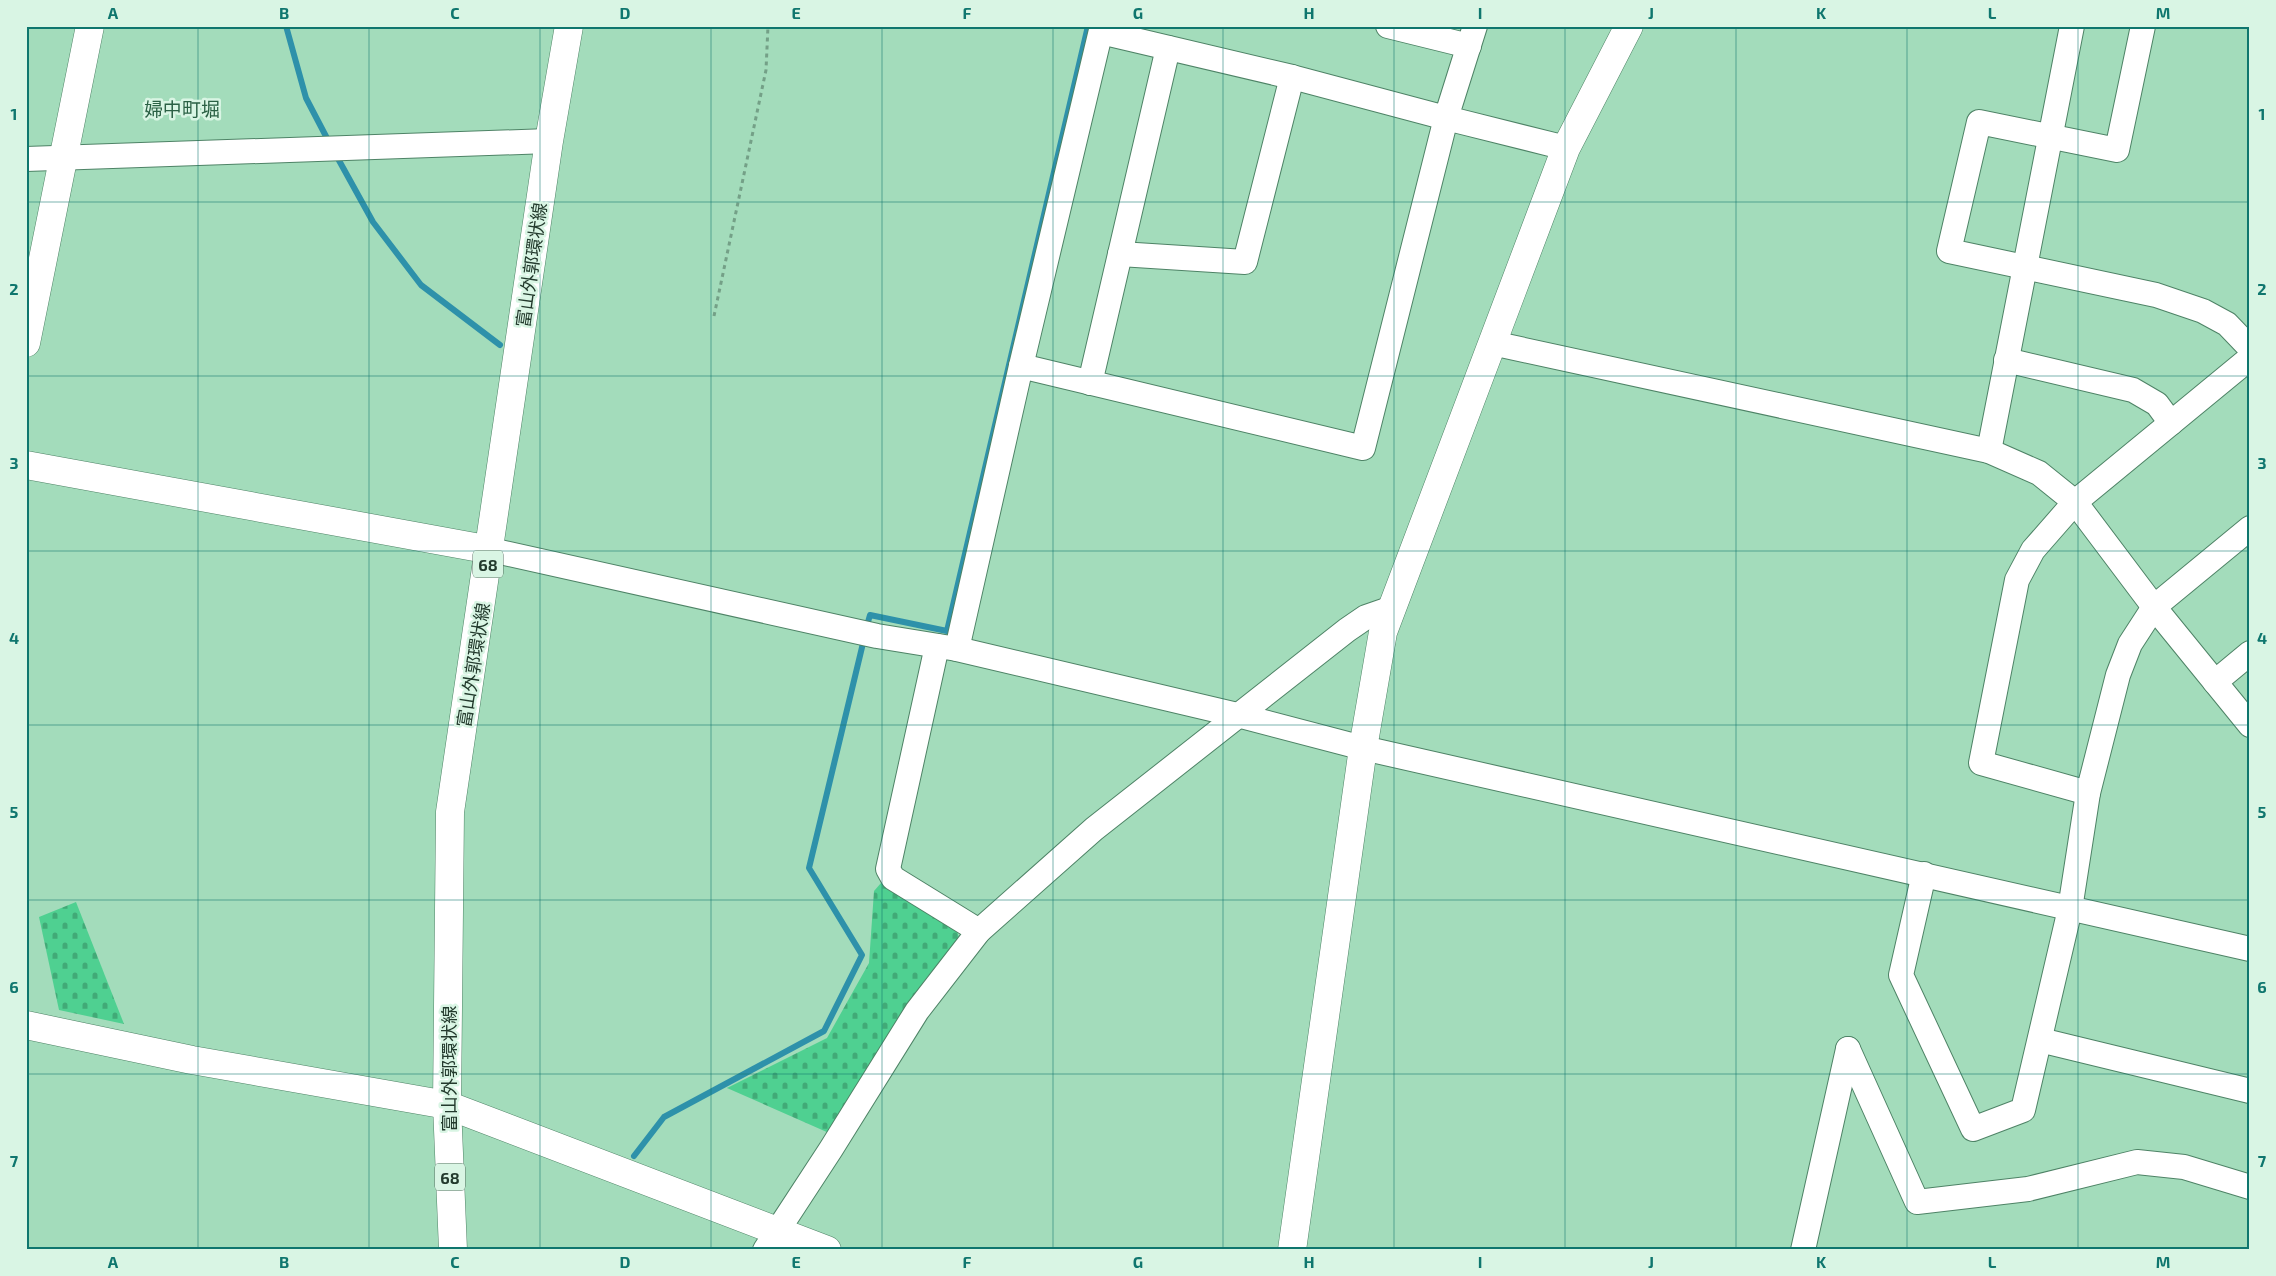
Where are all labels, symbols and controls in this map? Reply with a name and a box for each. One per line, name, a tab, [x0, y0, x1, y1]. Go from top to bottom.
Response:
text: A	[108, 3, 119, 22]
text: B	[279, 3, 289, 22]
text: C	[450, 3, 460, 22]
text: D	[620, 3, 631, 22]
text: E	[791, 3, 801, 22]
text: F	[963, 3, 972, 22]
text: G	[1133, 3, 1143, 22]
text: H	[1303, 3, 1315, 22]
text: I	[1478, 3, 1482, 22]
text: J	[1648, 3, 1654, 22]
text: K	[1816, 3, 1827, 22]
text: L	[1988, 3, 1997, 22]
text: M	[2156, 3, 2170, 22]
district label: 婦中町堀	[144, 97, 220, 120]
text: 1	[11, 104, 17, 123]
text: 1	[2259, 104, 2265, 123]
street label: 富山外郭環状線	[511, 201, 551, 329]
text: 2	[9, 279, 19, 298]
text: 2	[2257, 279, 2267, 298]
text: 3	[9, 453, 19, 472]
text: 3	[2257, 453, 2267, 472]
road number: 68	[473, 550, 503, 578]
street label: 富山外郭環状線	[452, 601, 494, 729]
text: 4	[9, 628, 19, 647]
text: 4	[2257, 628, 2267, 647]
text: 5	[10, 802, 19, 821]
text: 5	[2258, 802, 2267, 821]
text: 6	[9, 977, 19, 996]
text: 6	[2257, 977, 2267, 996]
street label: 富山外郭環状線	[438, 1006, 460, 1132]
text: 7	[10, 1151, 19, 1170]
text: 7	[2258, 1151, 2267, 1170]
road number: 68	[435, 1164, 465, 1190]
text: A	[108, 1252, 119, 1271]
text: B	[279, 1252, 289, 1271]
text: C	[450, 1252, 460, 1271]
text: D	[620, 1252, 631, 1271]
text: E	[791, 1252, 801, 1271]
text: F	[963, 1252, 972, 1271]
text: G	[1133, 1252, 1143, 1271]
text: H	[1303, 1252, 1315, 1271]
text: I	[1478, 1252, 1482, 1271]
text: J	[1648, 1252, 1654, 1271]
text: K	[1816, 1252, 1827, 1271]
text: L	[1988, 1252, 1997, 1271]
text: M	[2156, 1252, 2170, 1271]

